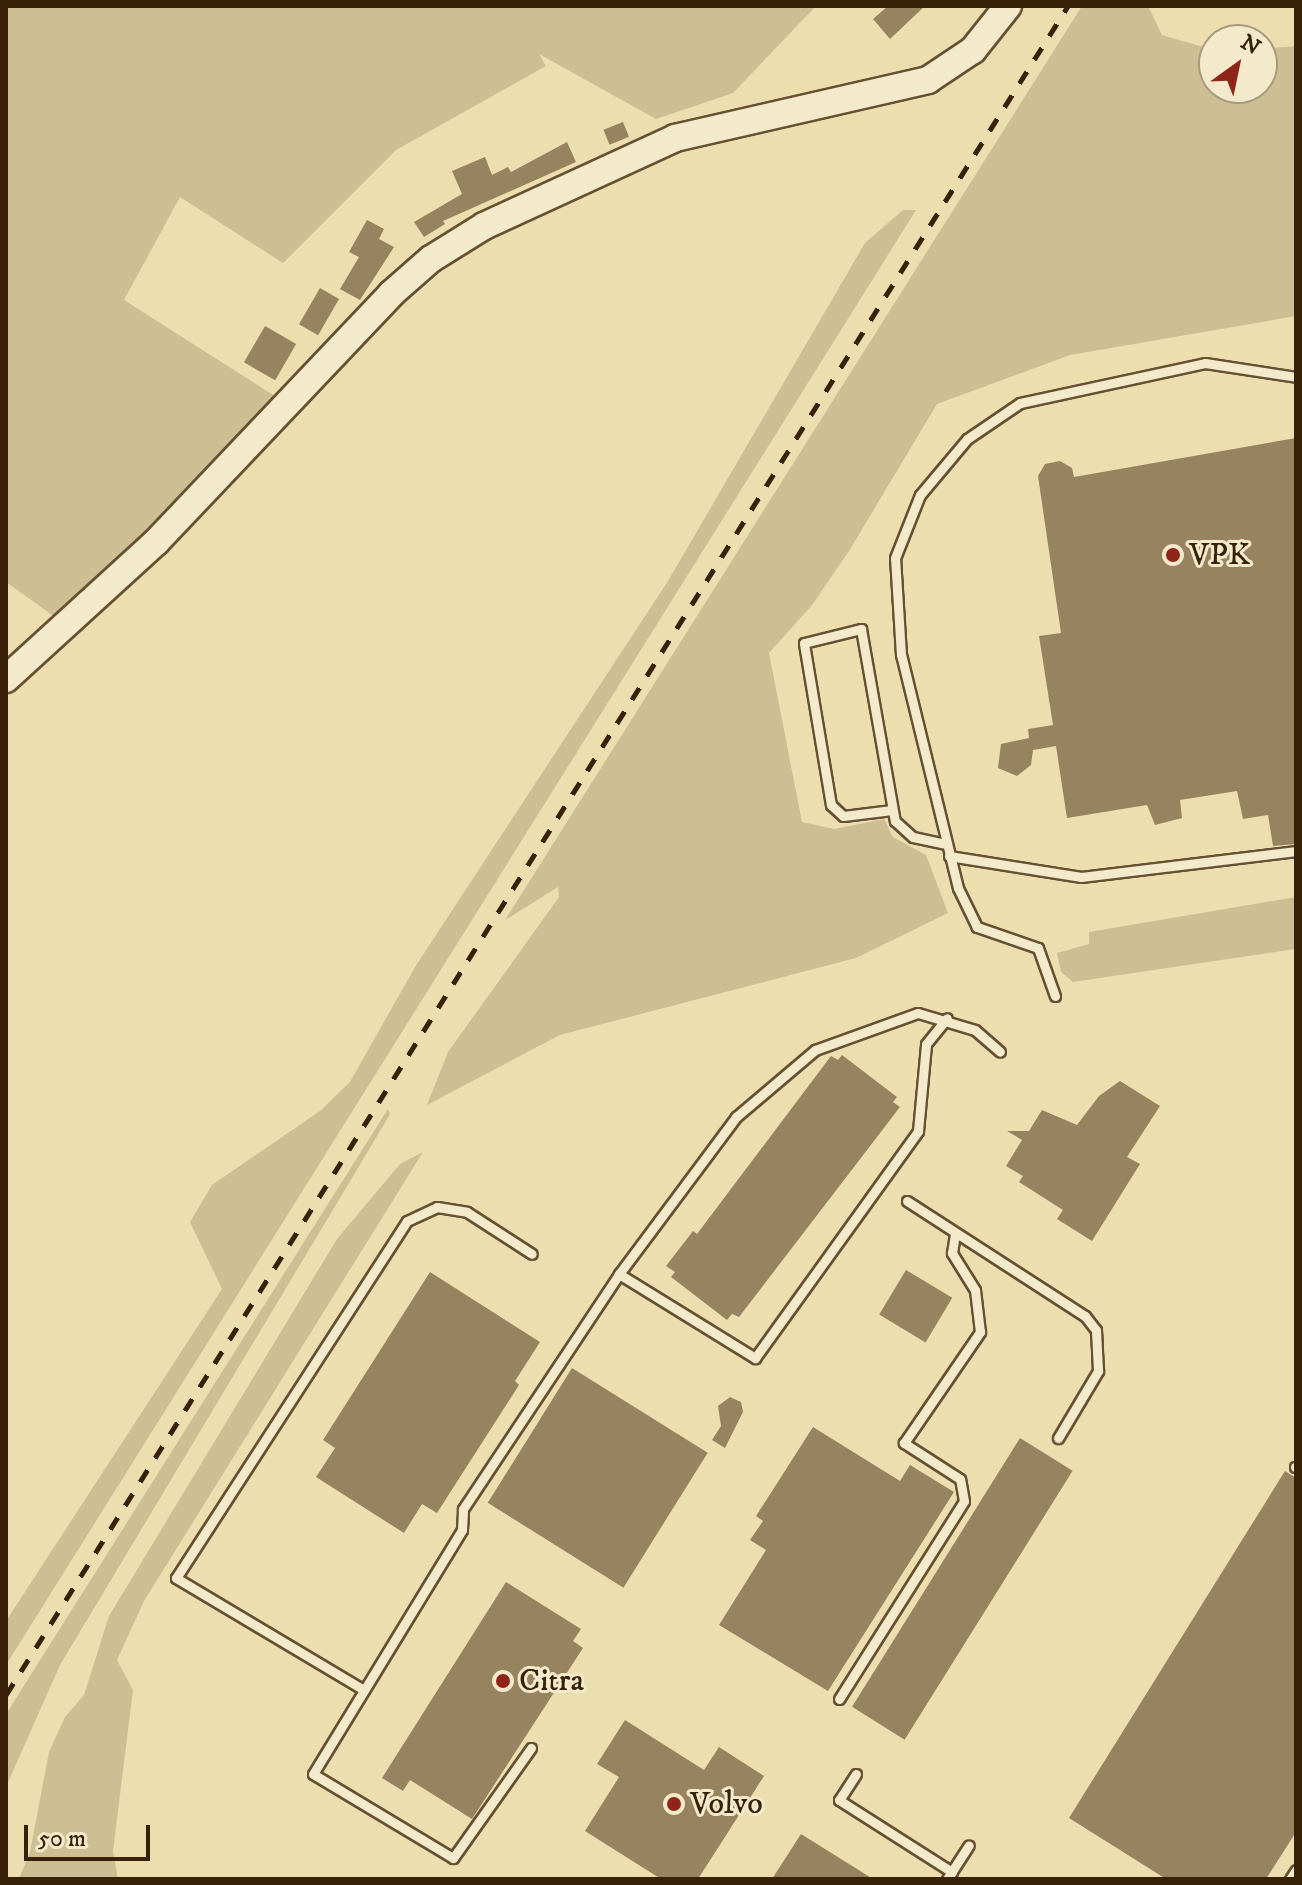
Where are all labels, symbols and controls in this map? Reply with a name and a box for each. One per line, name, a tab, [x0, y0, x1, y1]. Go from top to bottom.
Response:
north arrow	[1198, 24, 1278, 104]
text: N	[1235, 29, 1265, 61]
place label: VPK	[1189, 536, 1250, 574]
marker: VPK	[1164, 546, 1182, 564]
place label: Citra	[519, 1662, 584, 1700]
marker: Citra	[494, 1672, 512, 1690]
place label: Volvo	[690, 1785, 763, 1823]
marker: Volvo	[665, 1795, 683, 1813]
scale bar	[28, 1809, 154, 1859]
text: 50 m	[38, 1824, 86, 1854]

